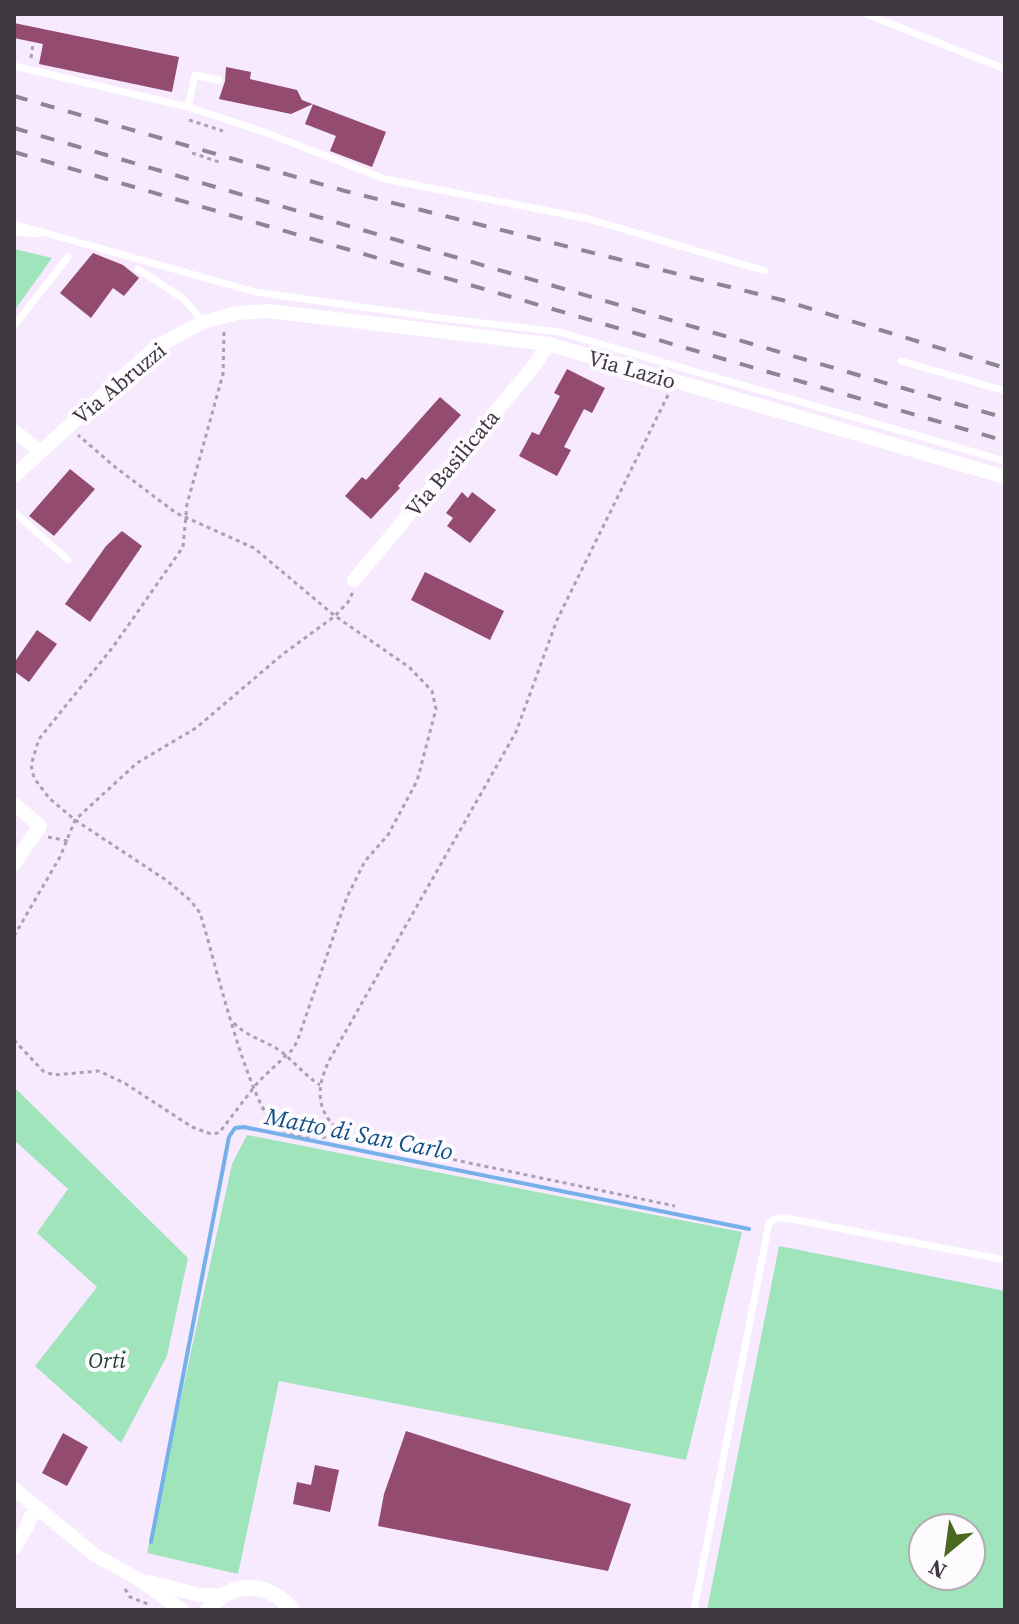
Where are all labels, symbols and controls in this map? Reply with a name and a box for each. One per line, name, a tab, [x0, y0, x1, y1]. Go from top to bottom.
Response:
street label: Via Abruzzi	[66, 335, 172, 431]
street label: Via Lazio	[585, 342, 679, 396]
street label: Via Basilicata	[398, 402, 506, 523]
water label: Matto di San Carlo	[261, 1099, 456, 1168]
park label: Orti	[88, 1345, 126, 1375]
north arrow	[907, 1512, 987, 1592]
text: N	[923, 1552, 952, 1586]

